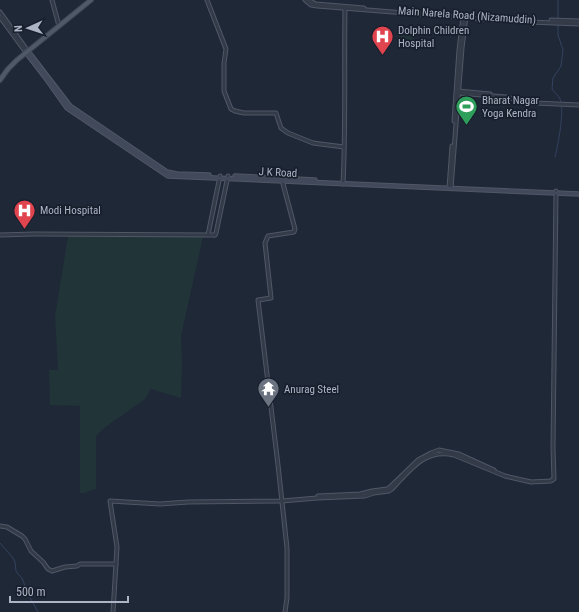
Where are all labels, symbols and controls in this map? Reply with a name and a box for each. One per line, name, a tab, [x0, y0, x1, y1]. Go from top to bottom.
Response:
street label: Main Narela Road (Nizamuddin)	[398, 4, 536, 27]
north arrow	[8, 8, 48, 48]
hospital icon: Dolphin Children Hospital	[370, 23, 396, 56]
place label: Dolphin Children Hospital	[398, 24, 469, 50]
text: N	[12, 25, 25, 32]
sports icon: Bharat Nagar Yoga Kendra	[453, 93, 479, 126]
place label: Bharat Nagar Yoga Kendra	[482, 94, 540, 120]
street label: J K Road	[258, 165, 298, 180]
hospital icon: Modi Hospital	[12, 197, 38, 230]
place label: Modi Hospital	[40, 204, 101, 217]
temple icon: Anurag Steel	[256, 376, 282, 409]
place label: Anurag Steel	[284, 383, 339, 396]
scale bar	[10, 578, 128, 604]
text: 500 m	[16, 585, 46, 599]

